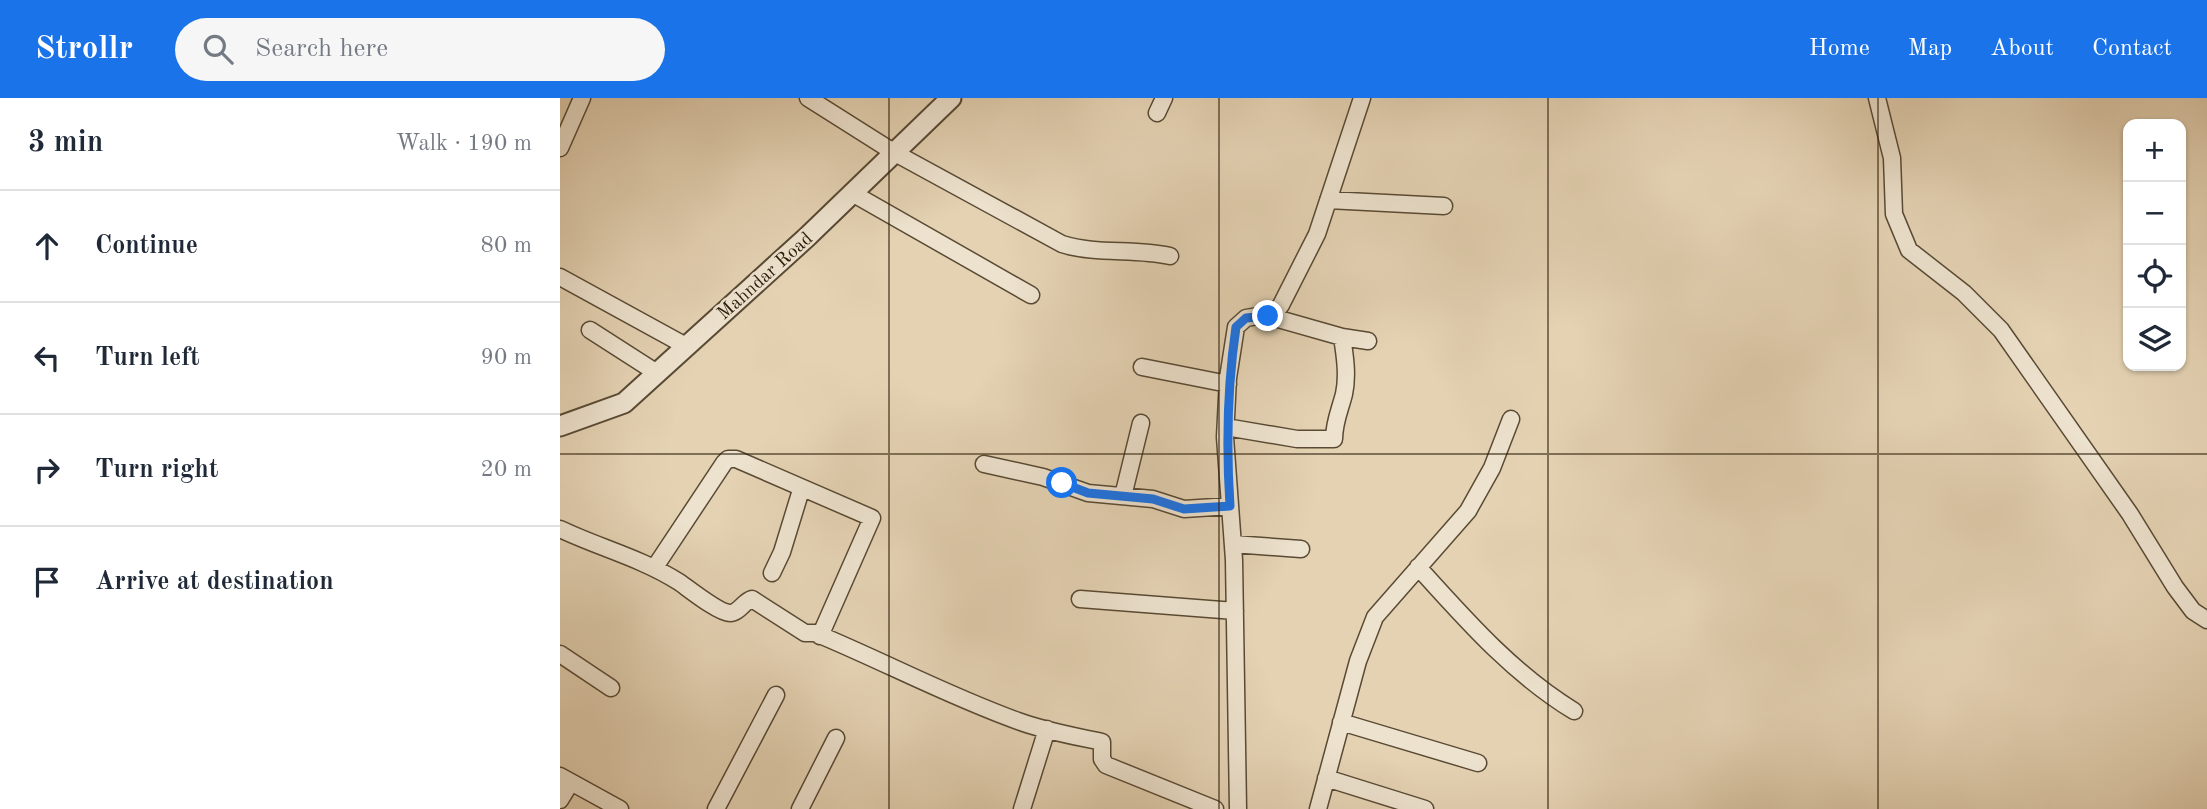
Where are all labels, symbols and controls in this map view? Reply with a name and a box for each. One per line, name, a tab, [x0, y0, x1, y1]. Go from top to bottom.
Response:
search box	[175, 18, 665, 81]
icon: search	[199, 30, 237, 68]
text: Strollr	[35, 33, 133, 66]
text: Search here	[255, 36, 388, 62]
text: Home	[1809, 37, 1870, 61]
text: Map	[1908, 37, 1952, 61]
text: About	[1990, 37, 2054, 61]
text: Contact	[2092, 37, 2172, 61]
map controls	[2123, 119, 2186, 371]
button: +	[2123, 119, 2186, 182]
text: 3 min	[28, 128, 103, 158]
text: Walk · 190 m	[396, 132, 532, 155]
button: −	[2123, 182, 2186, 245]
icon: ahead	[28, 227, 66, 265]
street label: Mahndar Road	[714, 229, 817, 324]
text: Continue	[95, 233, 198, 259]
text: 80 m	[481, 234, 532, 257]
button: locate	[2123, 245, 2186, 308]
route end	[1252, 300, 1283, 331]
button: layers	[2123, 308, 2186, 371]
icon: left	[28, 339, 66, 377]
text: Turn left	[95, 345, 200, 371]
text: 90 m	[481, 346, 532, 369]
icon: right	[28, 451, 66, 489]
text: Turn right	[95, 457, 218, 483]
text: 20 m	[481, 458, 532, 481]
route start	[1046, 467, 1077, 498]
icon: arrive	[28, 563, 66, 601]
text: Arrive at destination	[95, 569, 334, 595]

